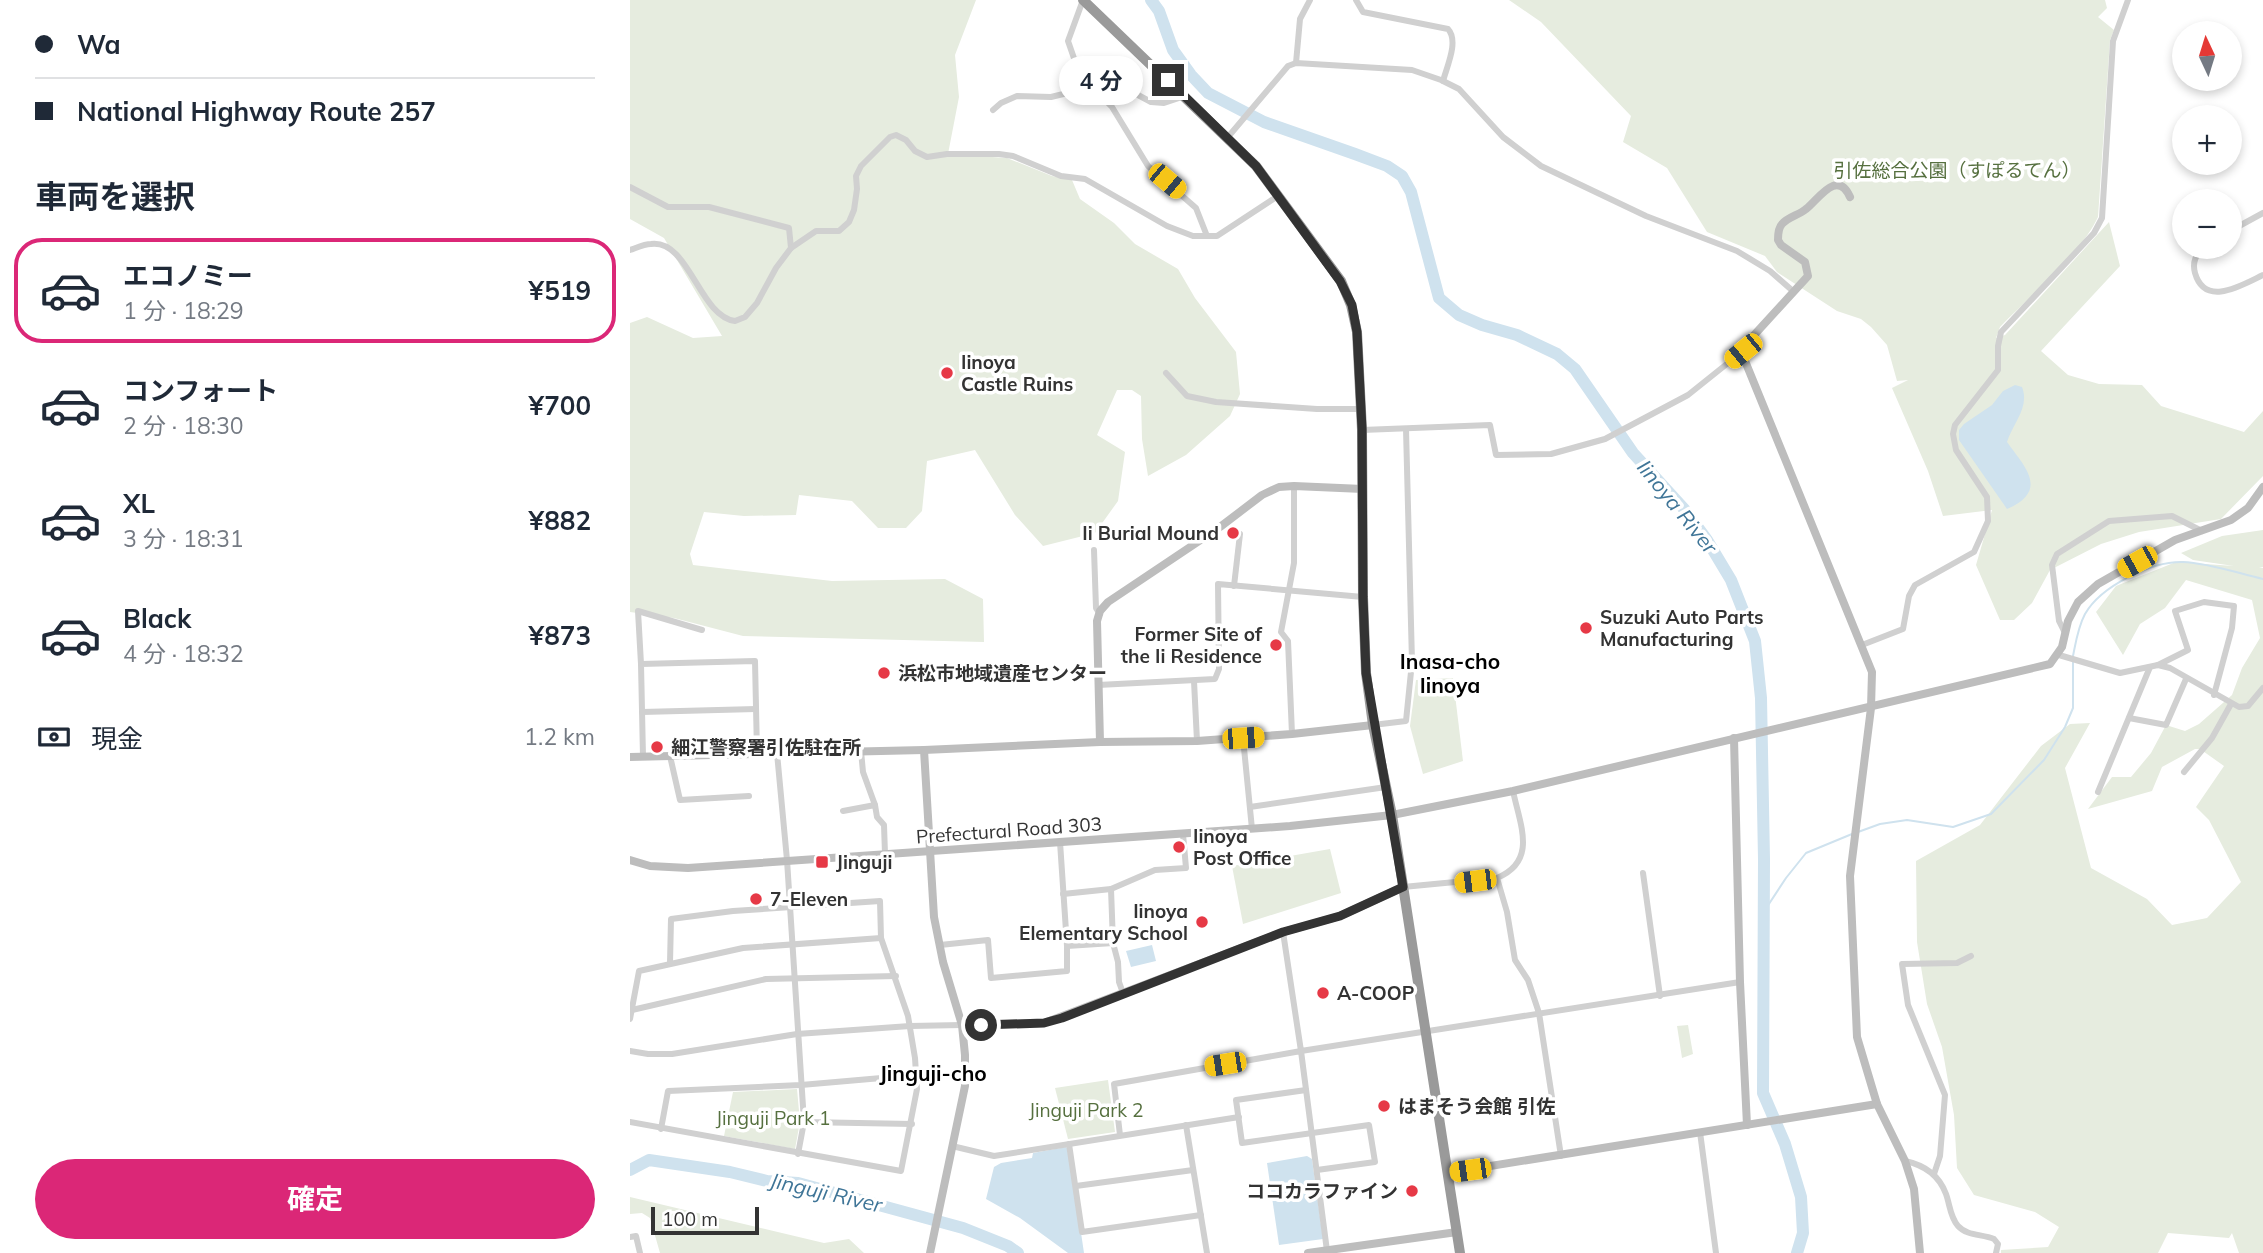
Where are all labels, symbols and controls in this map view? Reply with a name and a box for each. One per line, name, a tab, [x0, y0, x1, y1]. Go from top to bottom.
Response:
north arrow	[2172, 21, 2242, 91]
map controls	[2172, 21, 2242, 259]
text: Wa	[77, 28, 121, 61]
callout: 4 分	[1060, 56, 1144, 104]
route end	[1152, 64, 1184, 96]
text: 4 分	[1079, 66, 1123, 95]
text: National Highway Route 257	[77, 95, 436, 128]
button: +	[2172, 105, 2242, 175]
park label: 引佐総合公園（すぽるてん）	[1833, 158, 2081, 182]
car	[1145, 159, 1190, 203]
text: 車両を選択	[35, 176, 195, 216]
button: −	[2172, 189, 2242, 259]
icon: car	[39, 259, 102, 322]
text: エコノミー	[123, 259, 253, 292]
text: ¥519	[529, 274, 591, 307]
text: 1 分 · 18:29	[123, 296, 244, 325]
car	[1721, 330, 1766, 372]
place label: Iinoya Castle Ruins	[961, 350, 1073, 396]
marker: Iinoya Castle Ruins	[939, 365, 955, 381]
icon: car	[39, 374, 102, 437]
text: コンフォート	[123, 374, 278, 407]
text: ¥700	[529, 389, 591, 422]
text: 2 分 · 18:30	[123, 411, 244, 440]
water label: Iinoya River	[1632, 454, 1724, 560]
text: XL	[123, 487, 155, 520]
icon: car	[39, 489, 102, 552]
text: ¥882	[529, 504, 591, 537]
place label: Ii Burial Mound	[1082, 521, 1219, 545]
text: 3 分 · 18:31	[123, 524, 244, 553]
marker: Ii Burial Mound	[1225, 525, 1241, 541]
car	[2114, 543, 2161, 581]
text: Black	[123, 602, 191, 635]
icon: car	[39, 604, 102, 667]
place label: Suzuki Auto Parts Manufacturing	[1600, 605, 1763, 651]
text: ¥873	[529, 619, 591, 652]
marker: Suzuki Auto Parts Manufacturing	[1578, 620, 1594, 636]
place label: Former Site of the Ii Residence	[1121, 622, 1263, 668]
marker: Former Site of the Ii Residence	[1268, 637, 1284, 653]
text: 4 分 · 18:32	[123, 639, 244, 668]
district label: Inasa-cho Iinoya	[1400, 648, 1500, 698]
place label: 浜松市地域遺産センター	[898, 661, 1107, 685]
marker: 浜松市地域遺産センター	[876, 665, 892, 681]
icon: cash	[35, 718, 73, 756]
text: 現金	[91, 722, 143, 755]
text: 1.2 km	[524, 722, 595, 751]
car	[1222, 726, 1265, 750]
place label: 細江警察署引佐駐在所	[671, 735, 861, 759]
marker: 細江警察署引佐駐在所	[649, 739, 665, 755]
street label: Prefectural Road 303	[915, 812, 1103, 848]
place label: Iinoya Post Office	[1193, 824, 1291, 870]
marker: Iinoya Post Office	[1171, 839, 1187, 855]
place label: Jinguji	[836, 850, 892, 874]
marker: Jinguji	[814, 854, 830, 870]
car	[1453, 868, 1498, 894]
place label: 7-Eleven	[770, 887, 848, 911]
marker: 7-Eleven	[748, 891, 764, 907]
place label: Iinoya Elementary School	[1019, 899, 1188, 945]
marker: Iinoya Elementary School	[1194, 914, 1210, 930]
place label: A-COOP	[1337, 981, 1414, 1005]
marker: A-COOP	[1315, 985, 1331, 1001]
route start	[965, 1009, 997, 1041]
car	[1203, 1050, 1248, 1078]
district label: Jinguji-cho	[879, 1060, 987, 1086]
place label: はまそう会館 引佐	[1398, 1094, 1555, 1118]
park label: Jinguji Park 2	[1029, 1098, 1143, 1122]
marker: はまそう会館 引佐	[1376, 1098, 1392, 1114]
park label: Jinguji Park 1	[716, 1106, 830, 1130]
car	[1448, 1157, 1493, 1183]
button: 確定	[35, 1159, 595, 1239]
water label: Jinguji River	[766, 1166, 886, 1218]
place label: ココカラファイン	[1246, 1179, 1398, 1203]
marker: ココカラファイン	[1404, 1183, 1420, 1199]
scale bar	[651, 1204, 760, 1236]
text: 100 m	[662, 1207, 718, 1231]

